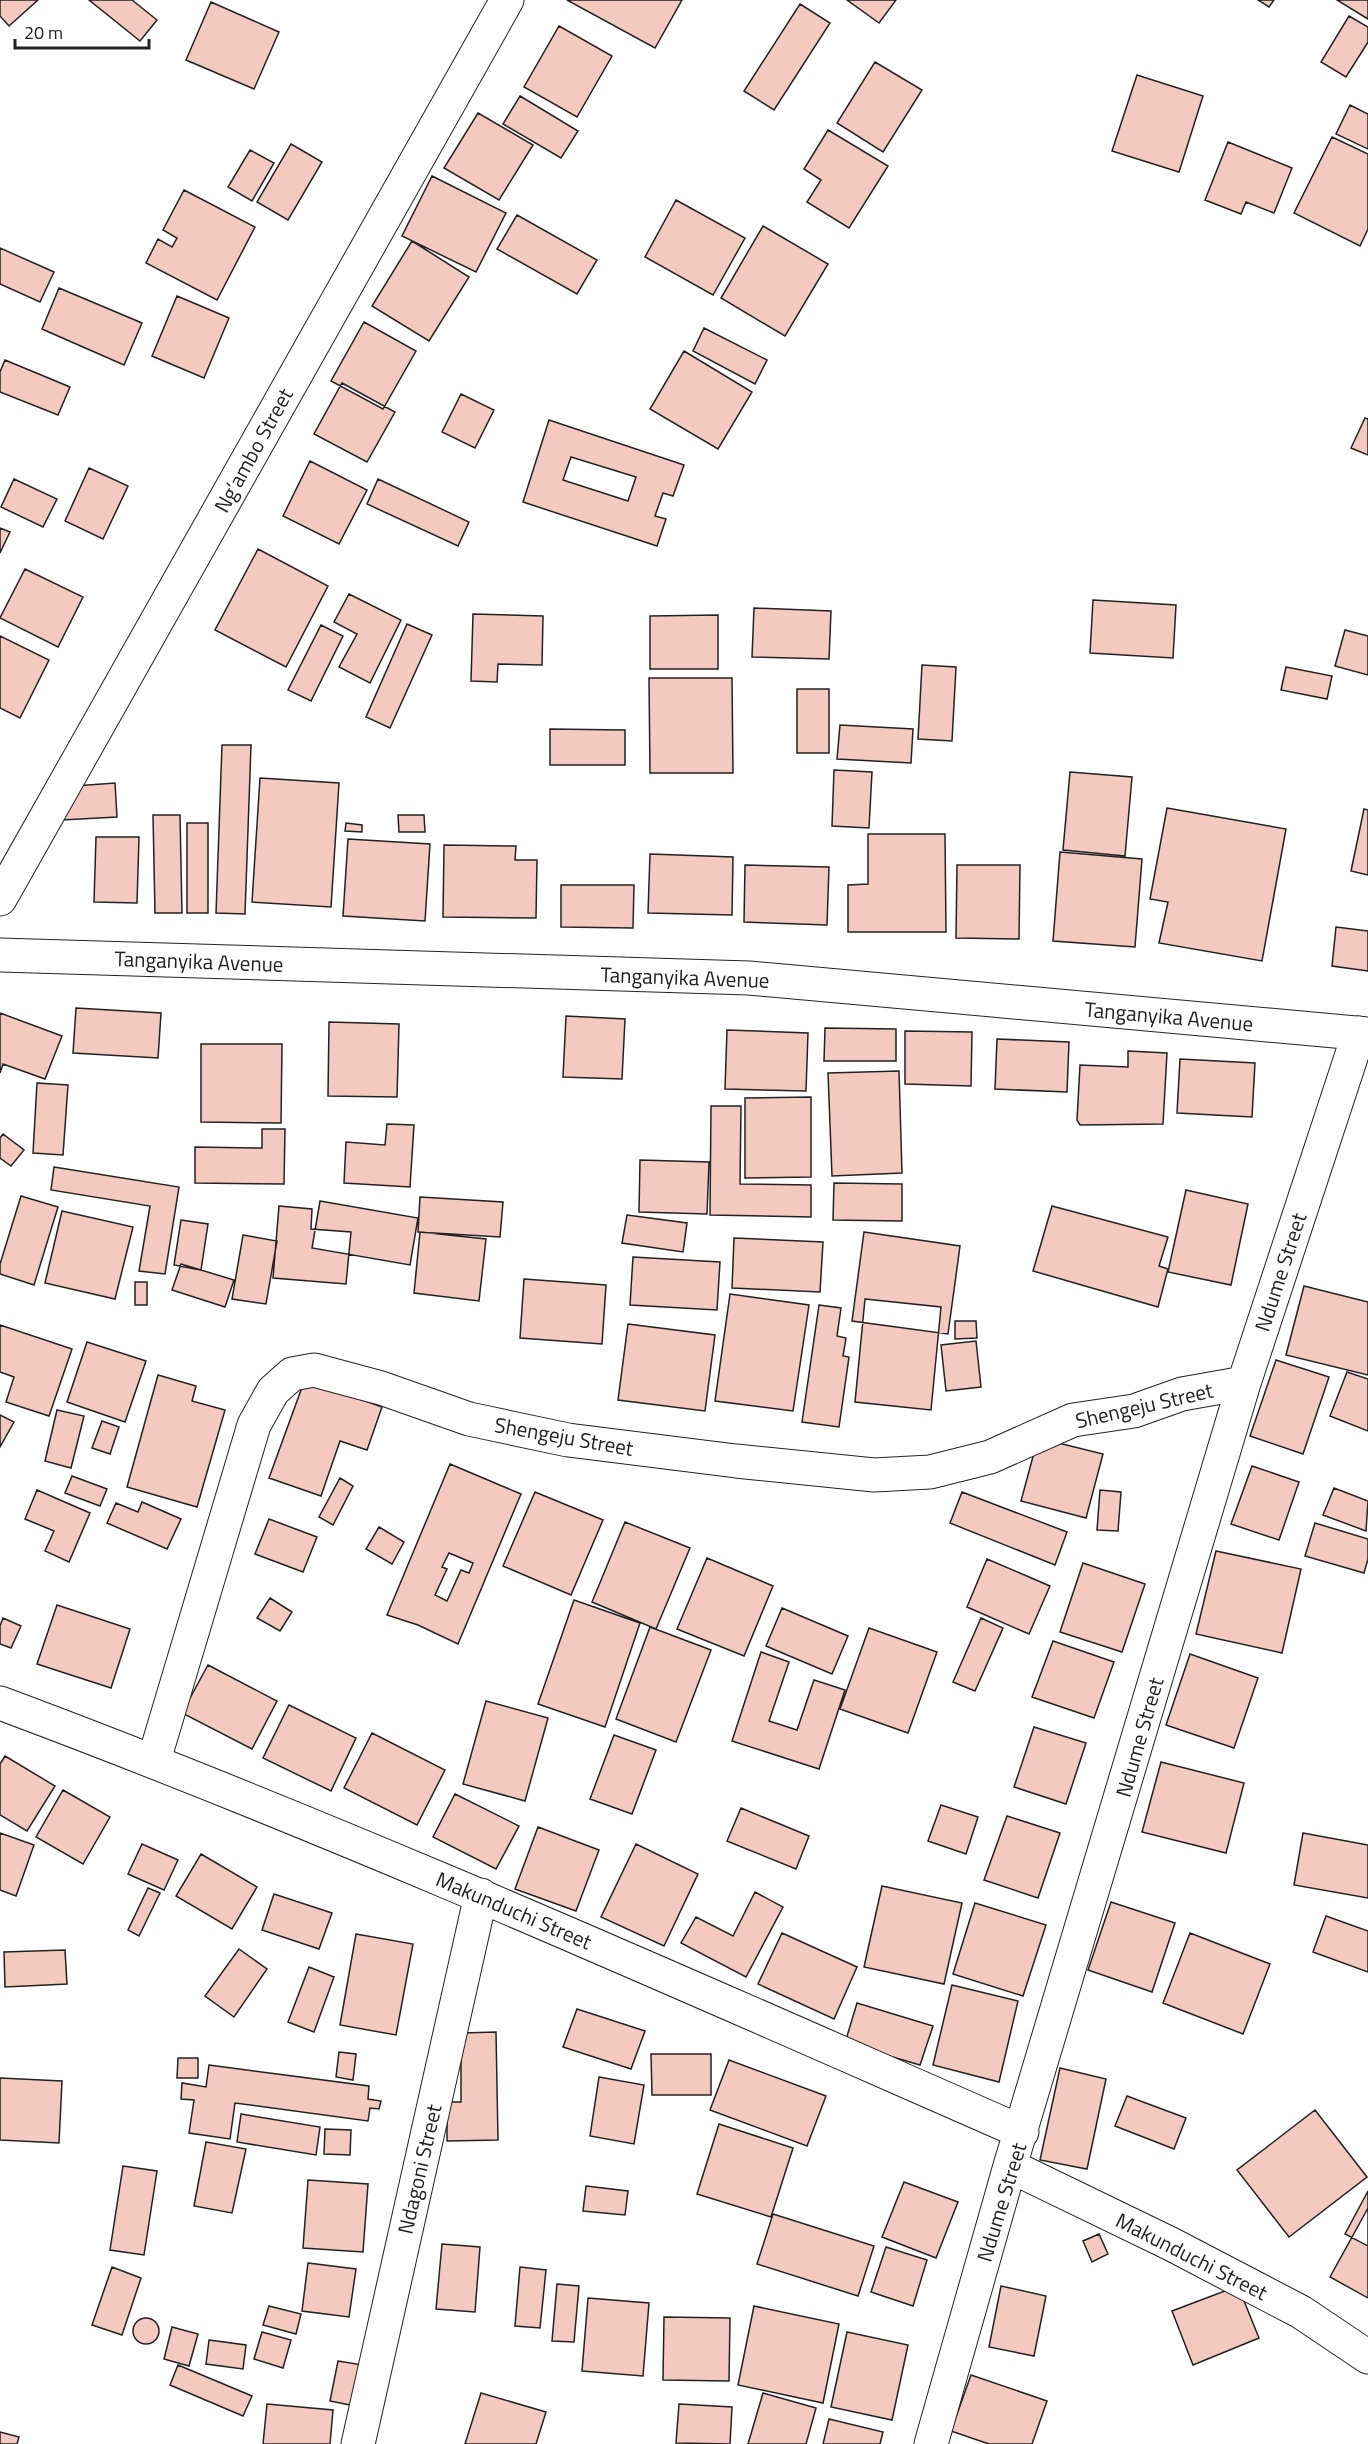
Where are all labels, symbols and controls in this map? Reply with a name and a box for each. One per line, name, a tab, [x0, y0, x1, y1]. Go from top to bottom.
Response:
scale bar	[15, 12, 148, 50]
text: 20 m	[24, 19, 63, 46]
street label: Ng’ambo Street	[206, 381, 301, 518]
street label: Tanganyika Avenue	[114, 942, 284, 980]
street label: Tanganyika Avenue	[600, 958, 770, 996]
street label: Tanganyika Avenue	[1083, 993, 1255, 1039]
street label: Ndume Street	[1246, 1208, 1314, 1336]
street label: Shengeju Street	[1072, 1373, 1217, 1436]
street label: Shengeju Street	[492, 1408, 637, 1464]
street label: Ndume Street	[1107, 1673, 1172, 1801]
street label: Makunduchi Street	[431, 1863, 598, 1958]
street label: Ndagoni Street	[389, 2100, 450, 2237]
street label: Ndume Street	[968, 2138, 1035, 2266]
street label: Makunduchi Street	[1110, 2204, 1274, 2308]

